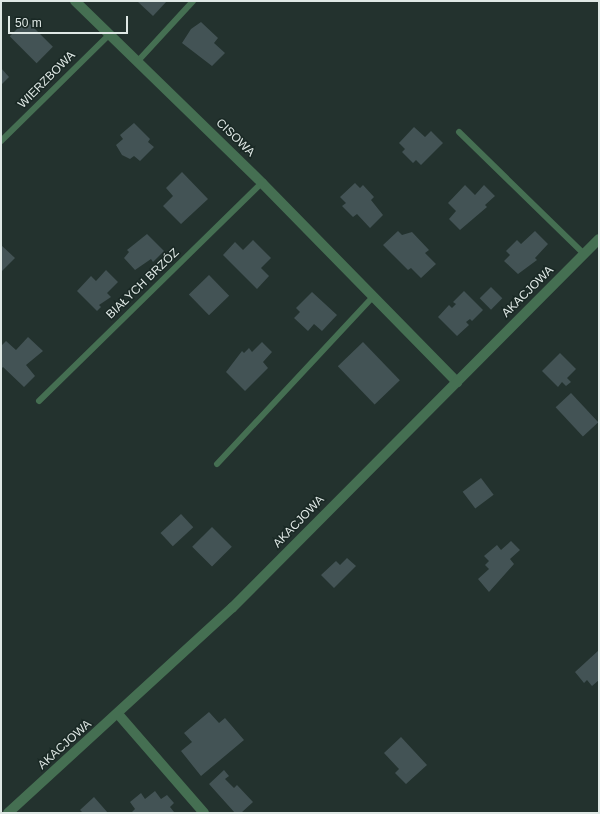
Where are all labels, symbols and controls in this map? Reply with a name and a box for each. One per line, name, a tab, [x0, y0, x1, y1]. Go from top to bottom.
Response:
scale bar	[10, 8, 130, 34]
text: 50 m	[15, 16, 42, 30]
street label: WIERZBOWA	[15, 48, 79, 112]
street label: CISOWA	[213, 116, 257, 160]
street label: BIAŁYCH BRZÓZ	[104, 246, 182, 322]
street label: AKACJOWA	[499, 263, 557, 321]
street label: AKACJOWA	[271, 493, 327, 551]
street label: AKACJOWA	[35, 717, 95, 773]

